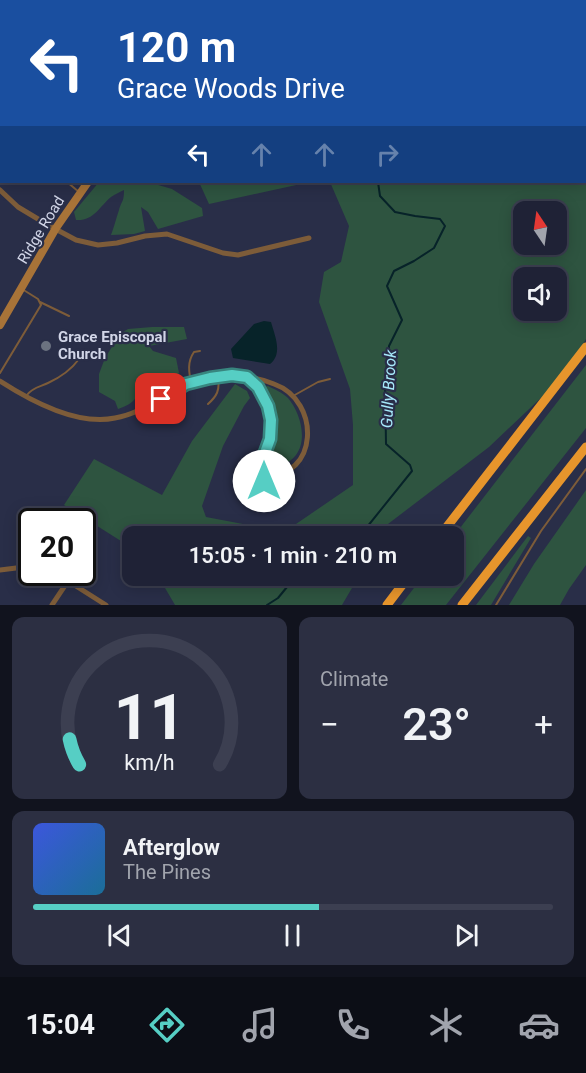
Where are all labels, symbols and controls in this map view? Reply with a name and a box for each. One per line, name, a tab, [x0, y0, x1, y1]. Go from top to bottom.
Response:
text: 120 m	[117, 23, 236, 72]
icon: left	[18, 24, 96, 102]
text: Grace Woods Drive	[117, 73, 345, 105]
icon: left	[182, 138, 215, 171]
icon: ahead	[245, 138, 278, 171]
icon: ahead	[308, 138, 341, 171]
icon: right	[371, 138, 404, 171]
street label: Ridge Road	[14, 193, 68, 267]
north arrow	[513, 201, 567, 255]
map controls	[513, 201, 567, 321]
button: sound	[513, 267, 567, 321]
place label: Grace Episcopal Church	[58, 328, 166, 363]
marker: Grace Episcopal Church	[39, 339, 53, 353]
water label: Gully Brook	[377, 348, 400, 429]
pin	[135, 373, 186, 424]
icon: arrive	[144, 382, 177, 415]
position arrow	[232, 449, 296, 513]
speed limit sign: 20	[18, 508, 96, 586]
text: 15:05 · 1 min · 210 m	[189, 543, 397, 568]
text: Climate	[320, 667, 388, 691]
text: 11	[114, 681, 185, 754]
text: 23°	[402, 698, 471, 751]
text: −	[320, 705, 339, 744]
text: +	[534, 705, 553, 744]
text: km/h	[124, 750, 175, 775]
text: Afterglow	[123, 835, 220, 860]
text: The Pines	[123, 860, 211, 884]
icon: previous	[103, 919, 136, 952]
icon: pause	[276, 919, 309, 952]
icon: next	[450, 919, 483, 952]
icon: directions	[146, 1004, 188, 1046]
icon: music	[239, 1004, 281, 1046]
icon: phone	[332, 1004, 374, 1046]
icon: climate	[425, 1004, 467, 1046]
icon: car	[518, 1004, 560, 1046]
text: 15:04	[26, 1009, 95, 1041]

